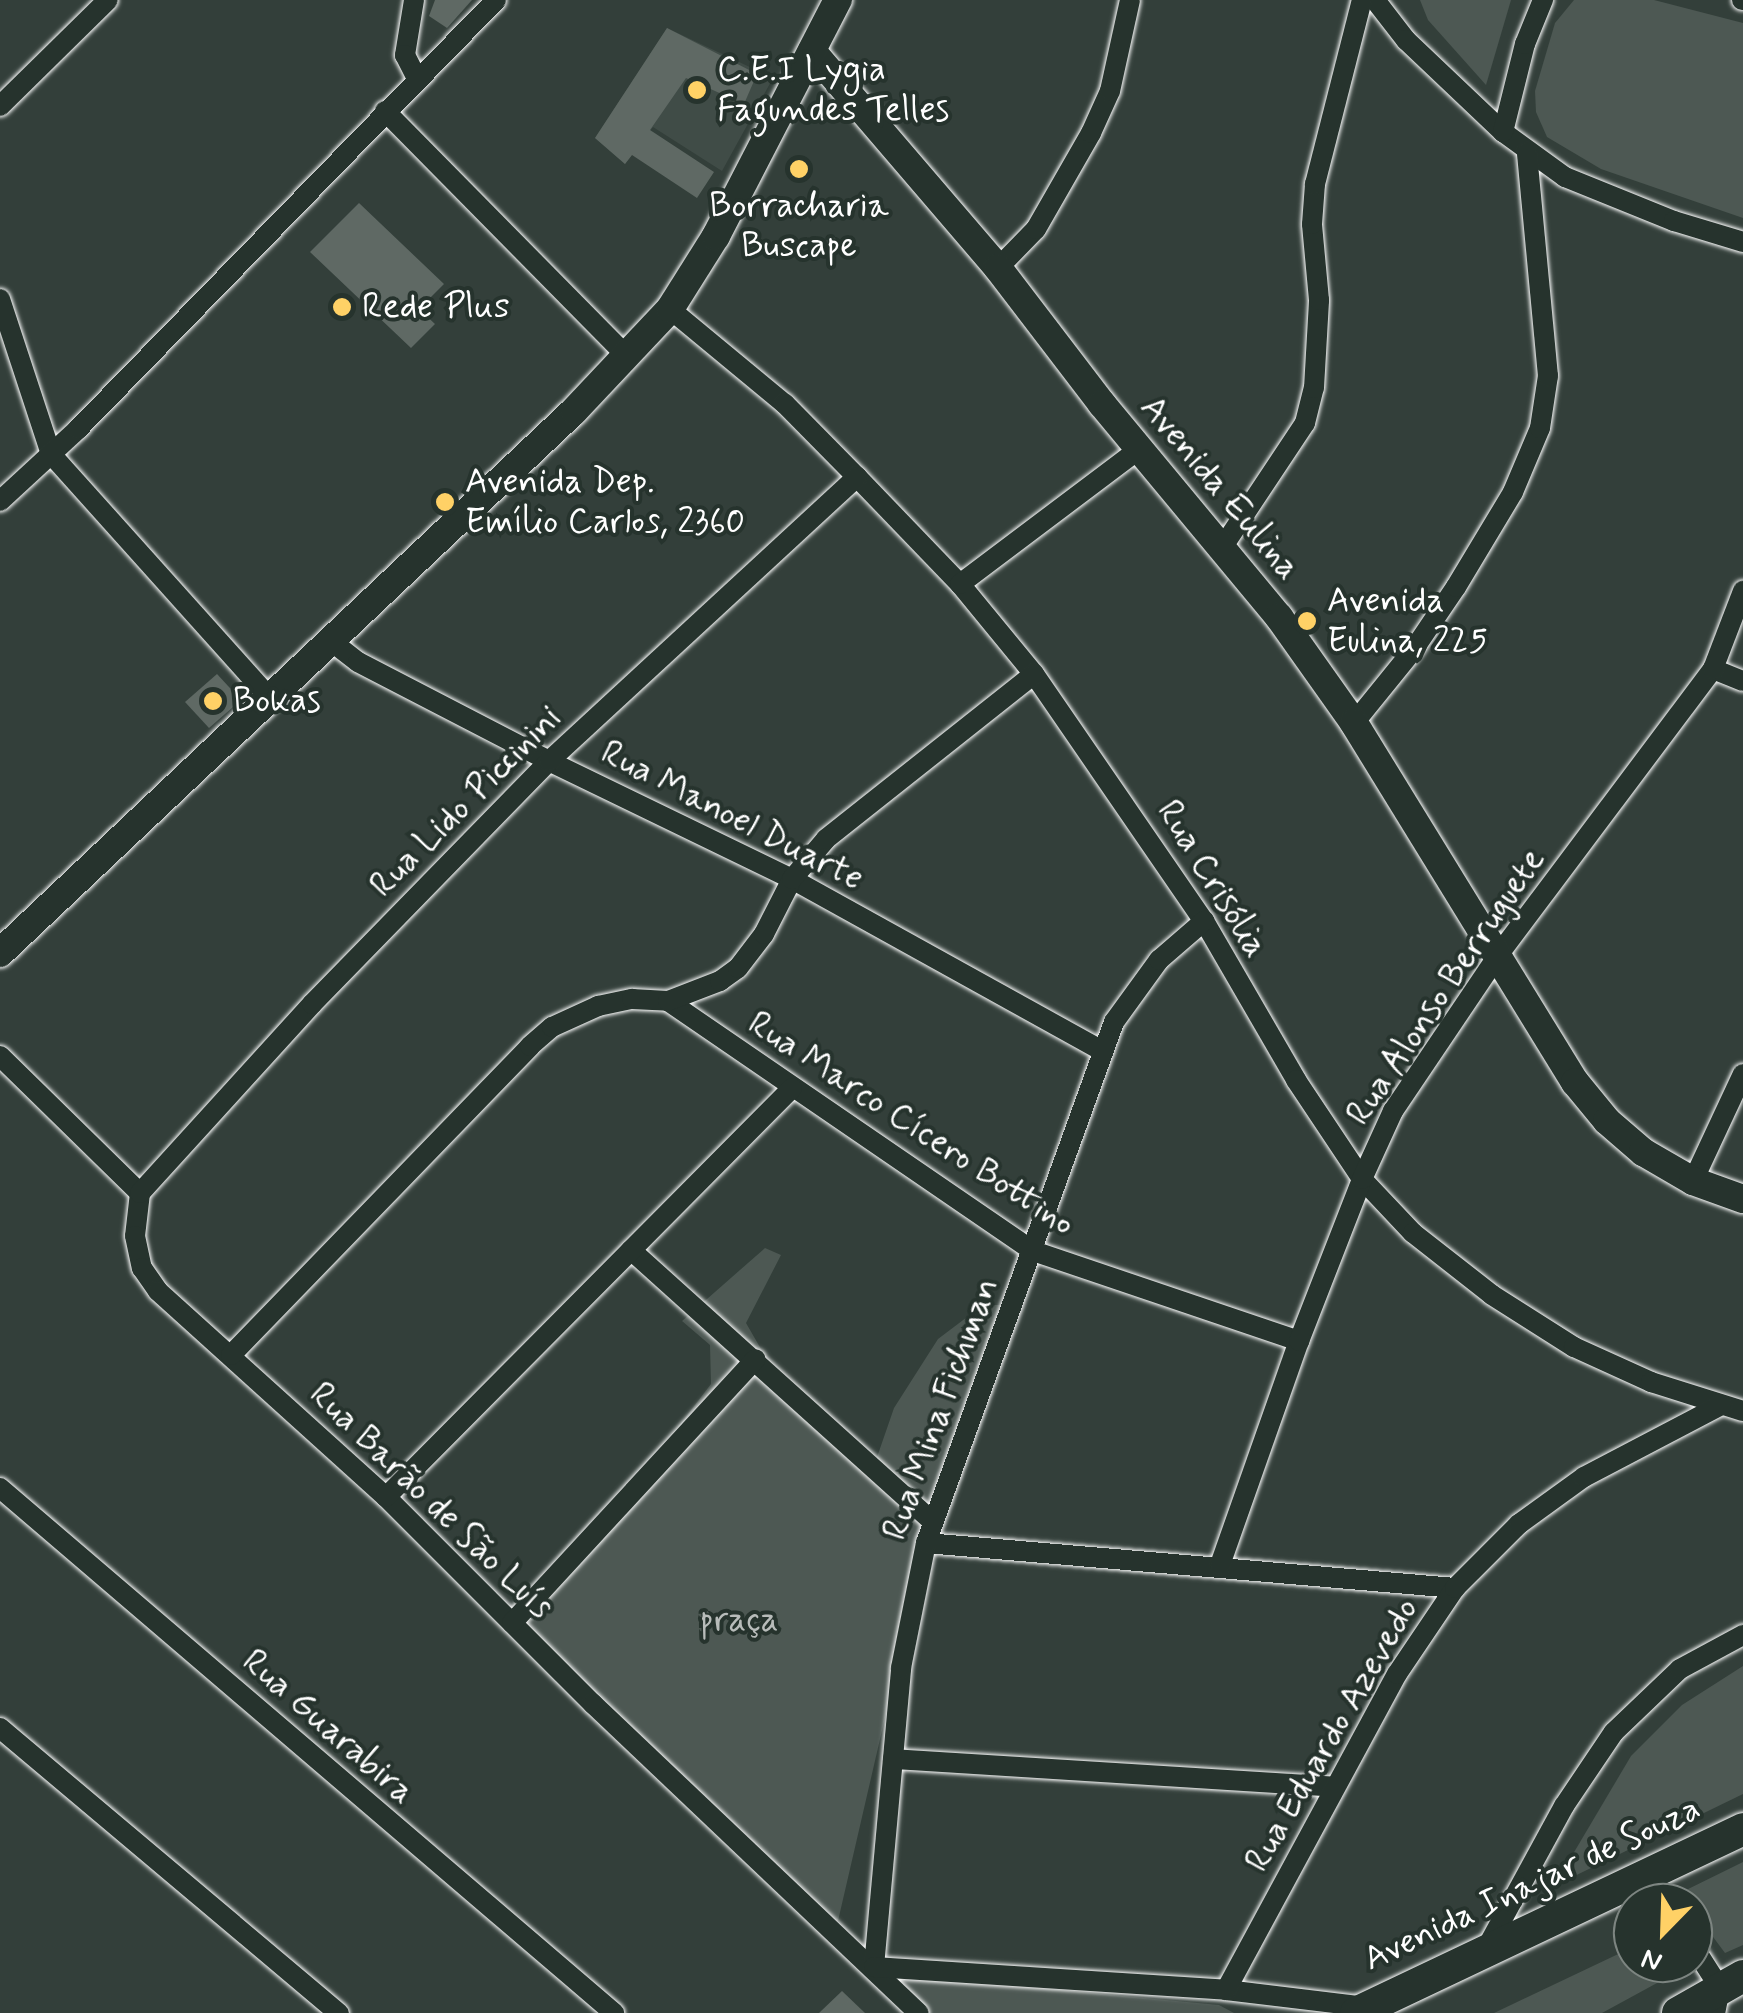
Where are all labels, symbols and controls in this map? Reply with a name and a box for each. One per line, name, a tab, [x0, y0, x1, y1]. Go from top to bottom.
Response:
place label: C.E.I Lygia Fagundes Telles	[717, 49, 945, 131]
marker: C.E.I Lygia Fagundes Telles	[686, 79, 708, 101]
marker: Borracharia Buscape	[788, 158, 810, 180]
place label: Borracharia Buscape	[709, 185, 889, 267]
place label: Rede Plus	[362, 286, 502, 328]
marker: Rede Plus	[331, 296, 353, 318]
street label: Avenida Eulina	[1135, 392, 1305, 584]
place label: Avenida Dep. Emílio Carlos, 2360	[465, 461, 747, 543]
marker: Avenida Dep. Emílio Carlos, 2360	[434, 491, 456, 513]
place label: Avenida Eulina, 225	[1327, 580, 1488, 662]
marker: Avenida Eulina, 225	[1296, 610, 1318, 632]
place label: Bokas	[233, 680, 321, 722]
marker: Bokas	[202, 690, 224, 712]
street label: Rua Lido Piccinini	[363, 699, 569, 905]
street label: Rua Manoel Duarte	[597, 733, 867, 899]
street label: Rua Crisólia	[1147, 793, 1277, 965]
street label: Rua Alonso Berruguete	[1337, 840, 1555, 1134]
street label: Rua Marco Cícero Bottino	[741, 1004, 1081, 1244]
street label: Rua Mina Fichman	[875, 1274, 1007, 1544]
street label: Rua Barão de São Luís	[299, 1373, 563, 1629]
street label: Rua Eduardo Azevedo	[1236, 1590, 1428, 1880]
park label: praça	[700, 1599, 778, 1641]
street label: Rua Guarabira	[235, 1642, 421, 1812]
street label: Avenida Inajar de Souza	[1356, 1787, 1708, 1981]
north arrow	[1613, 1883, 1713, 1983]
text: N	[1636, 1939, 1668, 1980]

